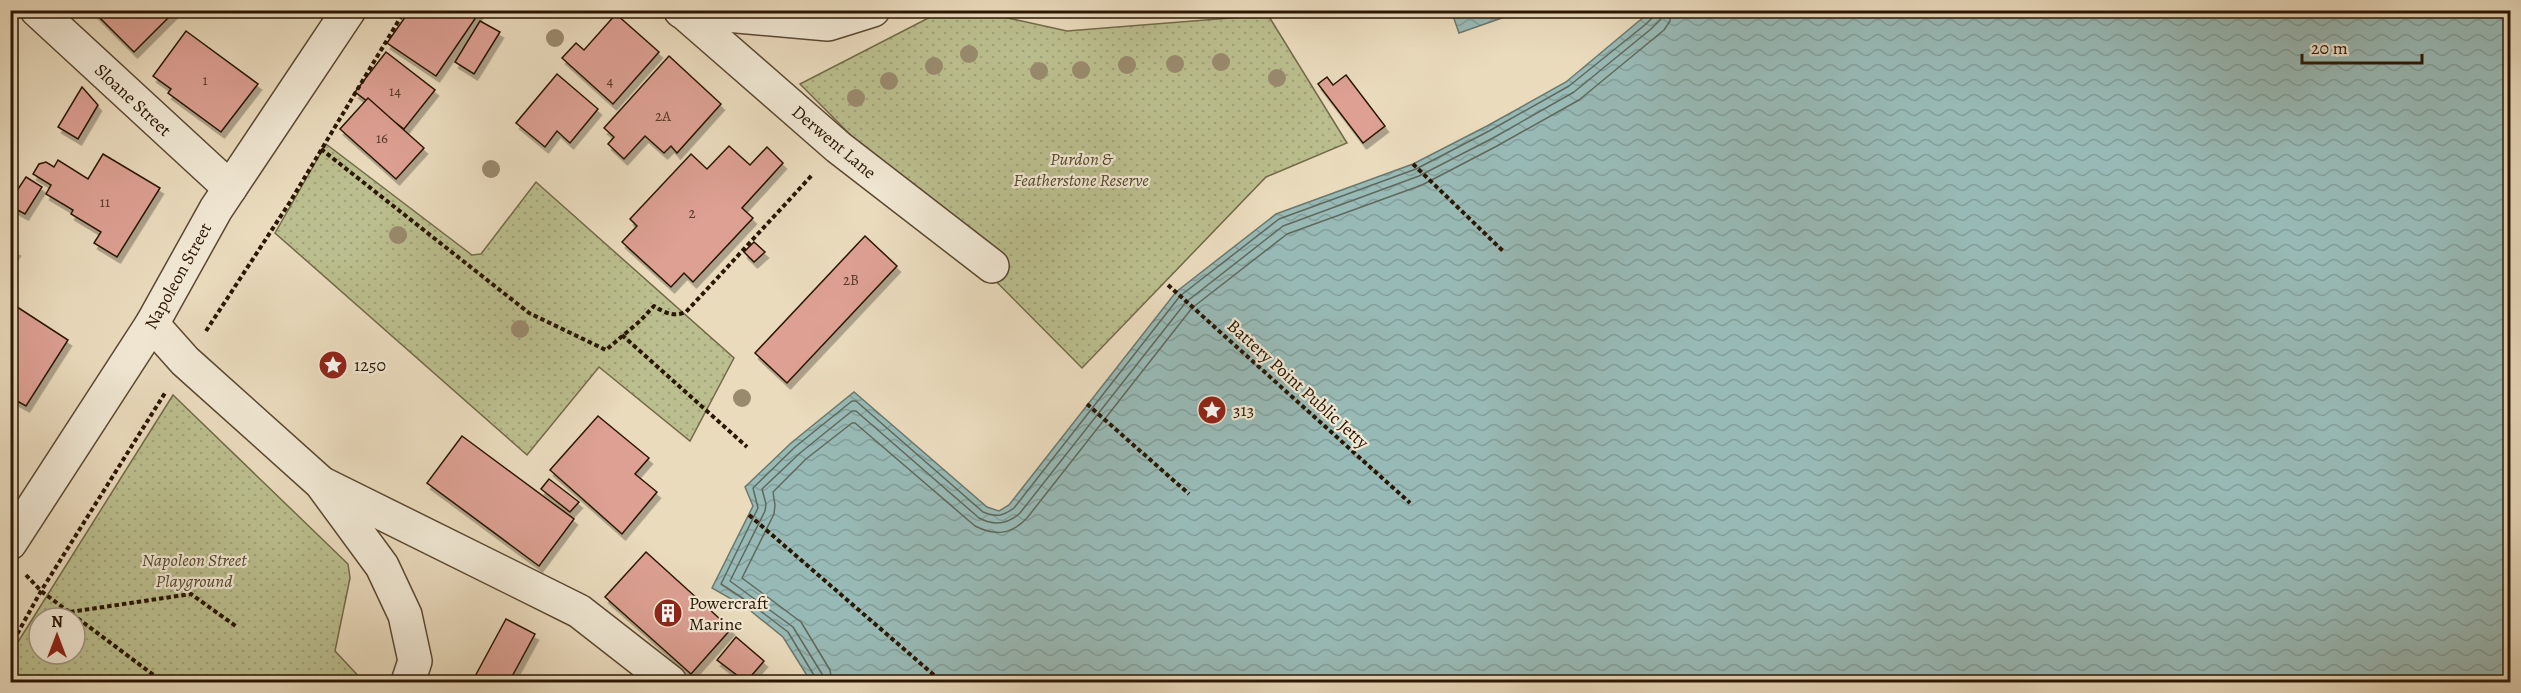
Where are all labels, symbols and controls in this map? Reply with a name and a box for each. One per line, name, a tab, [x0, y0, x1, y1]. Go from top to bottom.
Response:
scale bar	[2302, 27, 2422, 65]
text: 20 m	[2311, 36, 2348, 60]
street label: Sloane Street	[89, 58, 177, 142]
house number: 1	[202, 70, 208, 90]
house number: 4	[607, 71, 614, 91]
house number: 14	[389, 81, 401, 101]
street label: Derwent Lane	[787, 100, 881, 184]
house number: 2A	[655, 106, 671, 126]
house number: 16	[376, 128, 388, 148]
park label: Purdon & Featherstone Reserve	[1013, 147, 1149, 192]
house number: 11	[100, 192, 110, 212]
house number: 2	[688, 203, 696, 223]
street label: Napoleon Street	[139, 218, 217, 334]
house number: 2B	[843, 270, 859, 290]
street label: Battery Point Public Jetty	[1222, 314, 1375, 455]
place icon: 1250	[317, 349, 349, 381]
place label: 1250	[354, 353, 386, 377]
place icon: 313	[1196, 394, 1228, 426]
place label: 313	[1233, 398, 1254, 422]
park label: Napoleon Street Playground	[142, 548, 247, 593]
place label: Powercraft Marine	[689, 591, 768, 636]
building icon: Powercraft Marine	[652, 597, 684, 629]
north arrow	[27, 606, 87, 666]
text: N	[51, 611, 63, 633]

